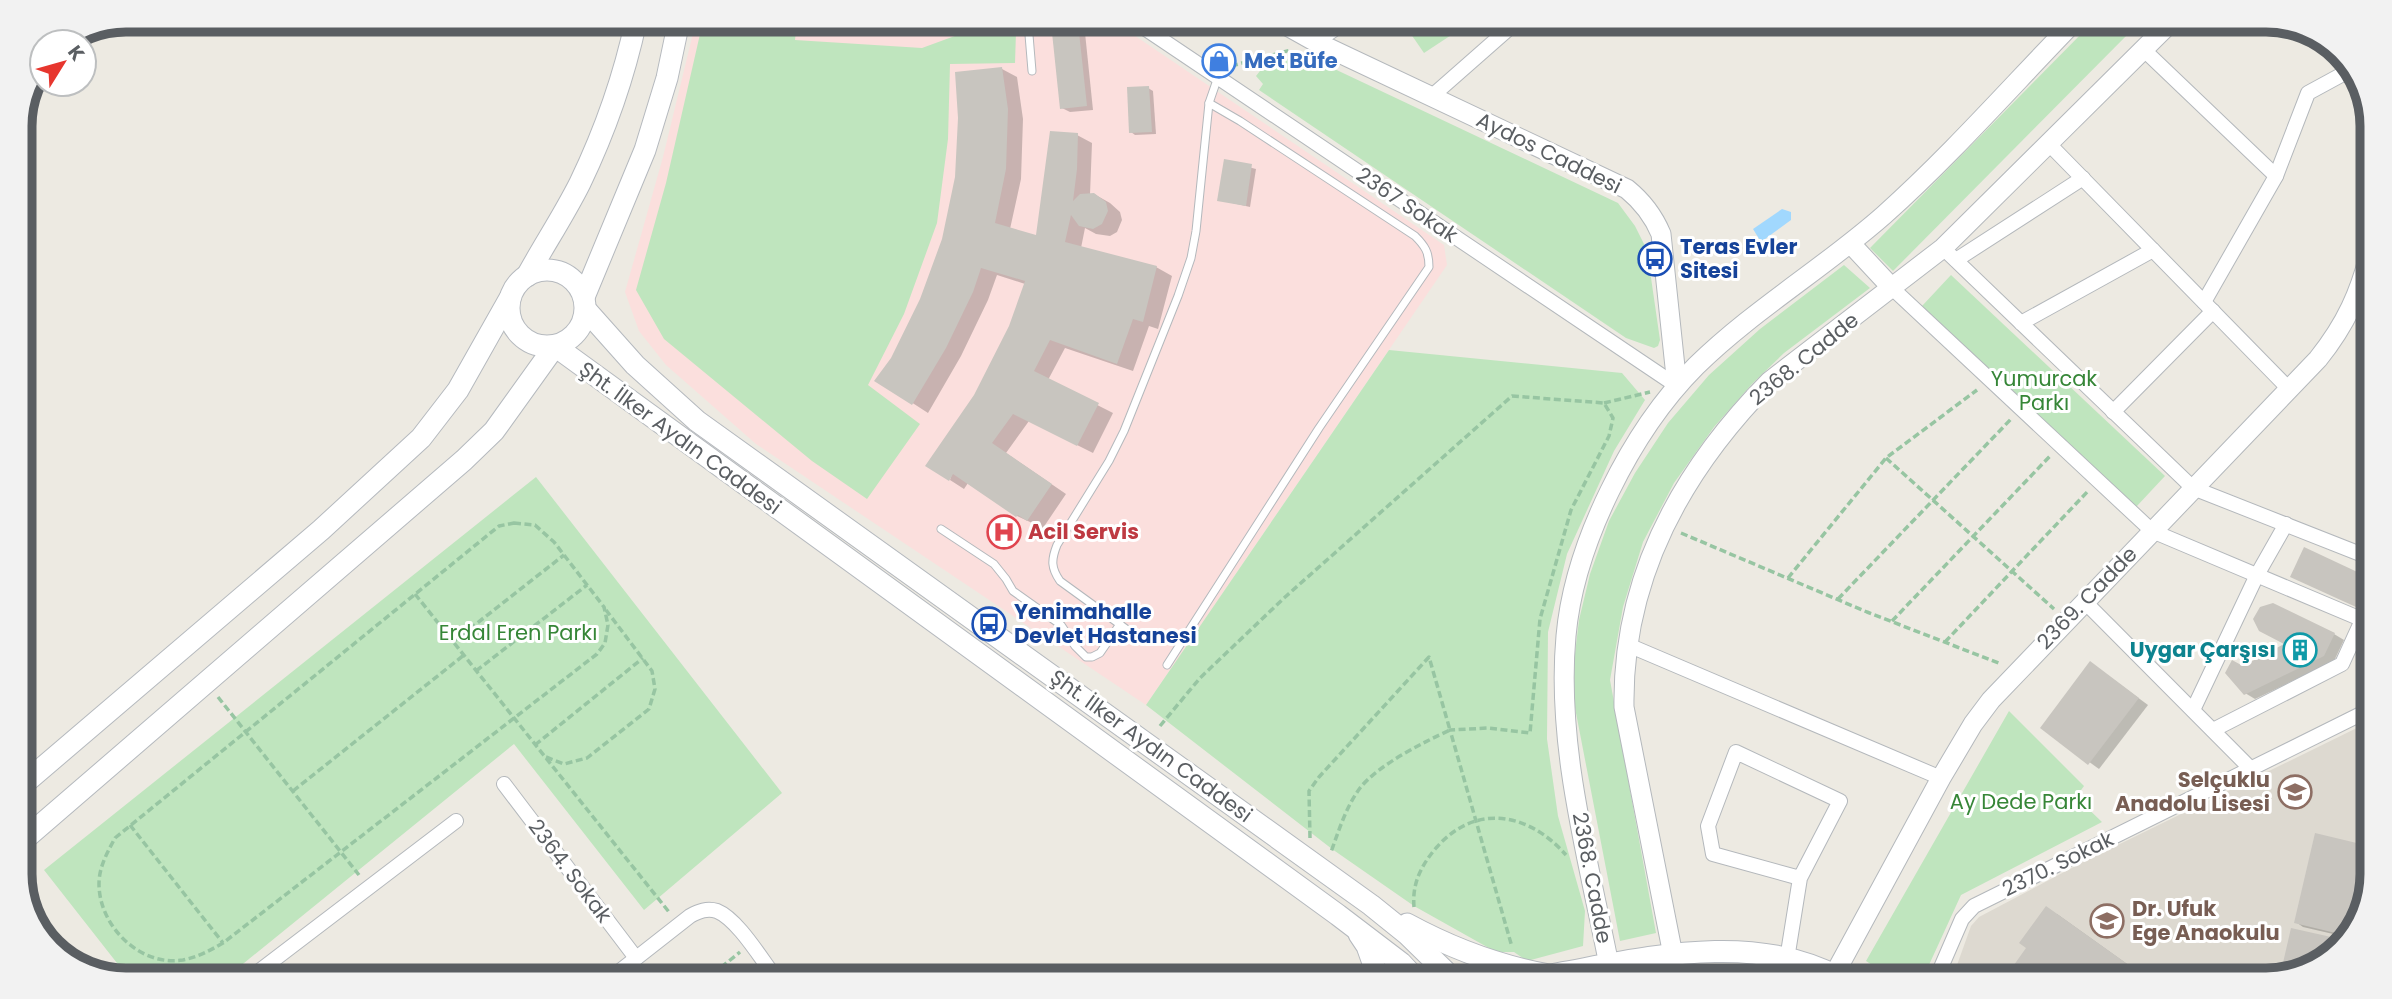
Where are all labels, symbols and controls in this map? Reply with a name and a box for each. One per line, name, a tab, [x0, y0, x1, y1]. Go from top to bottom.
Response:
north arrow	[28, 28, 98, 98]
text: K	[61, 40, 91, 66]
shop icon: Met Büfe	[1200, 42, 1238, 80]
place label: Met Büfe	[1244, 46, 1338, 75]
street label: Aydos Caddesi	[1472, 105, 1627, 200]
street label: 2367 Sokak	[1351, 160, 1464, 249]
place label: Teras Evler Sitesi	[1680, 232, 1797, 285]
bus stop icon: Teras Evler Sitesi	[1636, 240, 1674, 278]
street label: 2368. Cadde	[1743, 306, 1864, 412]
street label: Şht. İlker Aydın Caddesi	[573, 354, 787, 521]
park label: Yumurcak Parkı	[1991, 364, 2097, 417]
hospital icon: Acil Servis	[985, 513, 1023, 551]
place label: Acil Servis	[1028, 517, 1139, 546]
street label: 2369. Cadde	[2030, 540, 2143, 656]
place label: Yenimahalle Devlet Hastanesi	[1014, 597, 1197, 650]
bus stop icon: Yenimahalle Devlet Hastanesi	[970, 605, 1008, 643]
park label: Erdal Eren Parkı	[439, 618, 597, 647]
building icon: Uygar Çarşısı	[2281, 631, 2319, 669]
place label: Uygar Çarşısı	[2130, 635, 2276, 664]
street label: Şht. İlker Aydın Caddesi	[1044, 662, 1258, 829]
place label: Selçuklu Anadolu Lisesi	[2115, 765, 2270, 818]
school or university icon: Selçuklu Anadolu Lisesi	[2276, 773, 2314, 811]
park label: Ay Dede Parkı	[1950, 787, 2092, 816]
street label: 2368. Cadde	[1566, 810, 1619, 946]
street label: 2364. Sokak	[522, 813, 619, 929]
street label: 2370. Sokak	[1997, 824, 2119, 903]
place label: Dr. Ufuk Ege Anaokulu	[2132, 894, 2280, 947]
school or university icon: Dr. Ufuk Ege Anaokulu	[2088, 902, 2126, 940]

